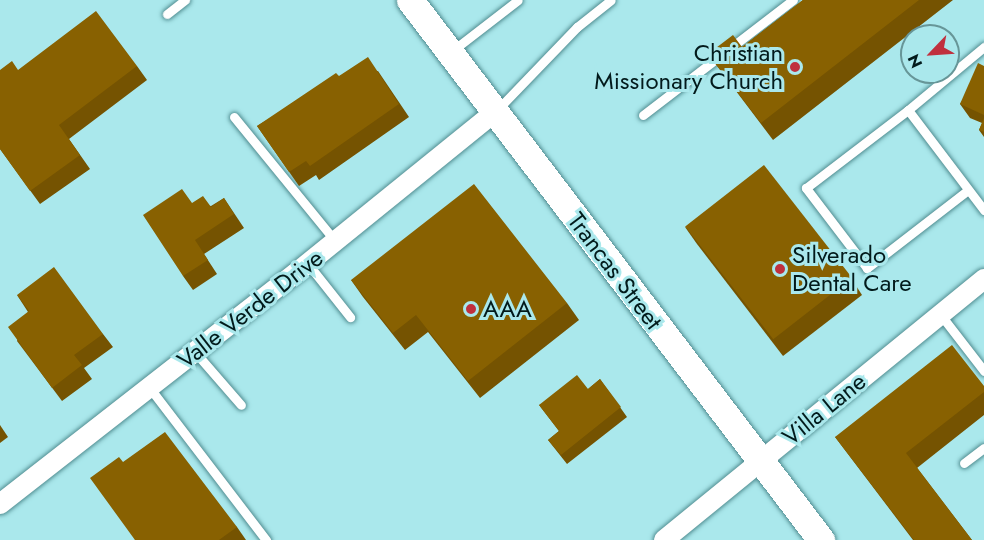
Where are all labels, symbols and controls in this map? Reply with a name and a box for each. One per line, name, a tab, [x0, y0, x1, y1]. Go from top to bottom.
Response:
north arrow	[900, 24, 960, 84]
place label: Christian Missionary Church	[594, 39, 783, 95]
text: N	[902, 50, 928, 72]
marker: Christian Missionary Church	[788, 60, 802, 74]
street label: Trancas Street	[562, 207, 668, 335]
place label: Silverado Dental Care	[792, 241, 912, 297]
street label: Valle Verde Drive	[172, 243, 328, 375]
marker: Silverado Dental Care	[773, 262, 787, 276]
place label: AAA	[483, 295, 532, 323]
marker: AAA	[464, 302, 478, 316]
street label: Villa Lane	[776, 367, 872, 451]

